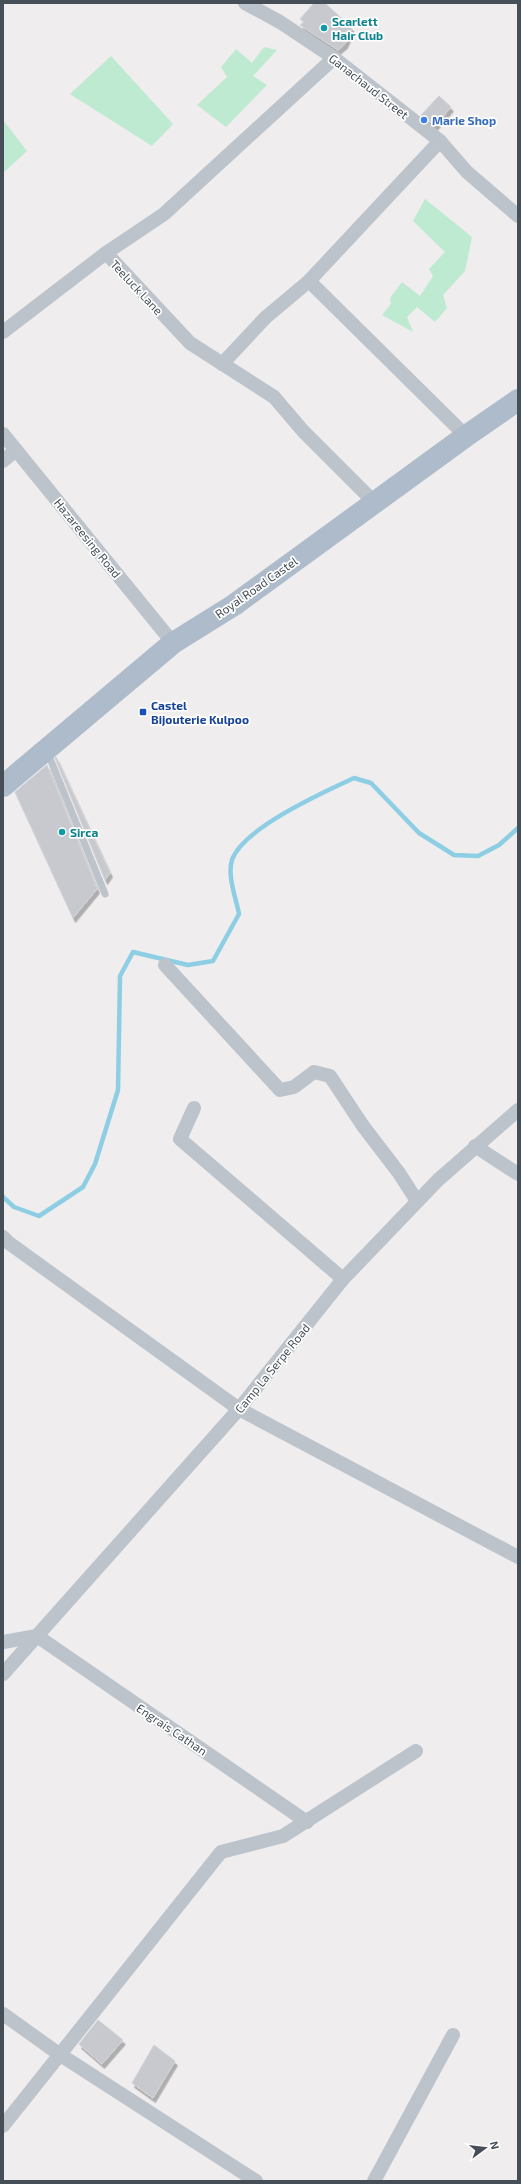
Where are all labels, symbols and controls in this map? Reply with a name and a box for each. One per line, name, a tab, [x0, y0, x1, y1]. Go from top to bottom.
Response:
place label: Scarlett Hair Club	[332, 14, 383, 42]
marker: Scarlett Hair Club	[319, 23, 329, 33]
street label: Ganachaud Street	[327, 51, 412, 122]
place label: Marie Shop	[432, 113, 496, 127]
marker: Marie Shop	[419, 115, 429, 125]
street label: Teeluck Lane	[108, 257, 166, 317]
street label: Hazareesing Road	[52, 496, 124, 580]
street label: Royal Road Castel	[212, 553, 300, 621]
place label: Castel Bijouterie Kulpoo	[151, 698, 249, 727]
marker: Castel Bijouterie Kulpoo	[138, 707, 148, 717]
place label: Sirca	[70, 825, 98, 839]
marker: Sirca	[57, 827, 67, 837]
street label: Camp La Serpe Road	[232, 1321, 312, 1415]
street label: Engrais Cathan	[134, 1700, 210, 1758]
north arrow	[465, 2128, 505, 2168]
text: N	[488, 2140, 502, 2151]

